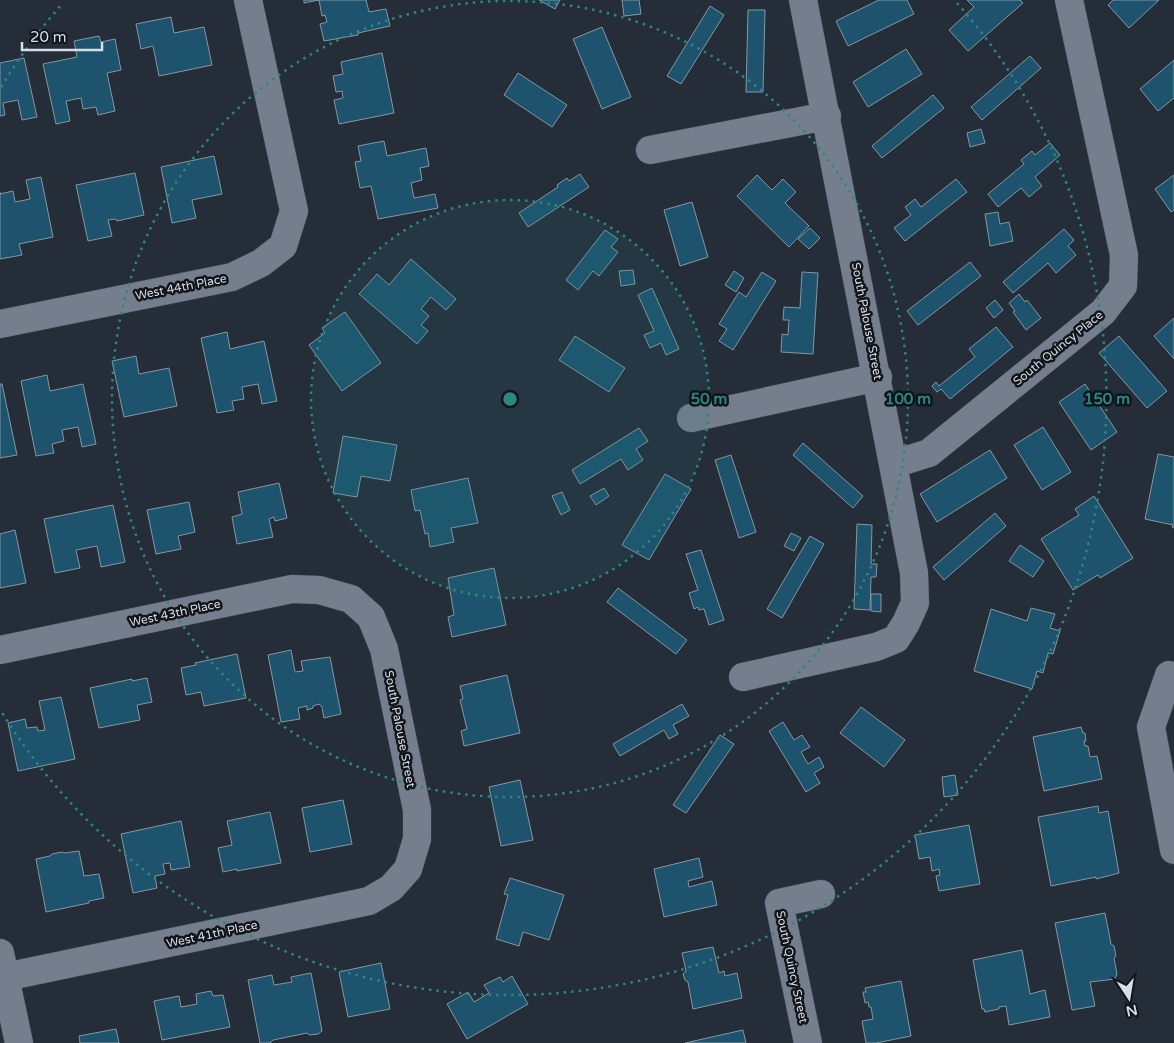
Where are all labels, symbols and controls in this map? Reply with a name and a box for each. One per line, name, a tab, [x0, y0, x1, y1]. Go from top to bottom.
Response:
scale bar	[22, 20, 102, 52]
text: 20 m	[30, 28, 67, 46]
street label: South Palouse Street	[849, 261, 885, 381]
street label: West 44th Place	[134, 271, 228, 303]
street label: South Quincy Place	[1010, 307, 1106, 388]
centre of rings	[501, 390, 519, 408]
text: 50 m	[691, 390, 727, 408]
text: 100 m	[885, 390, 931, 408]
text: 150 m	[1084, 390, 1130, 408]
street label: West 43th Place	[128, 596, 222, 629]
street label: South Palouse Street	[382, 669, 418, 789]
street label: South Quincy Street	[773, 910, 811, 1025]
street label: West 41th Place	[165, 917, 259, 950]
north arrow	[1104, 973, 1154, 1023]
text: N	[1124, 1001, 1139, 1020]

